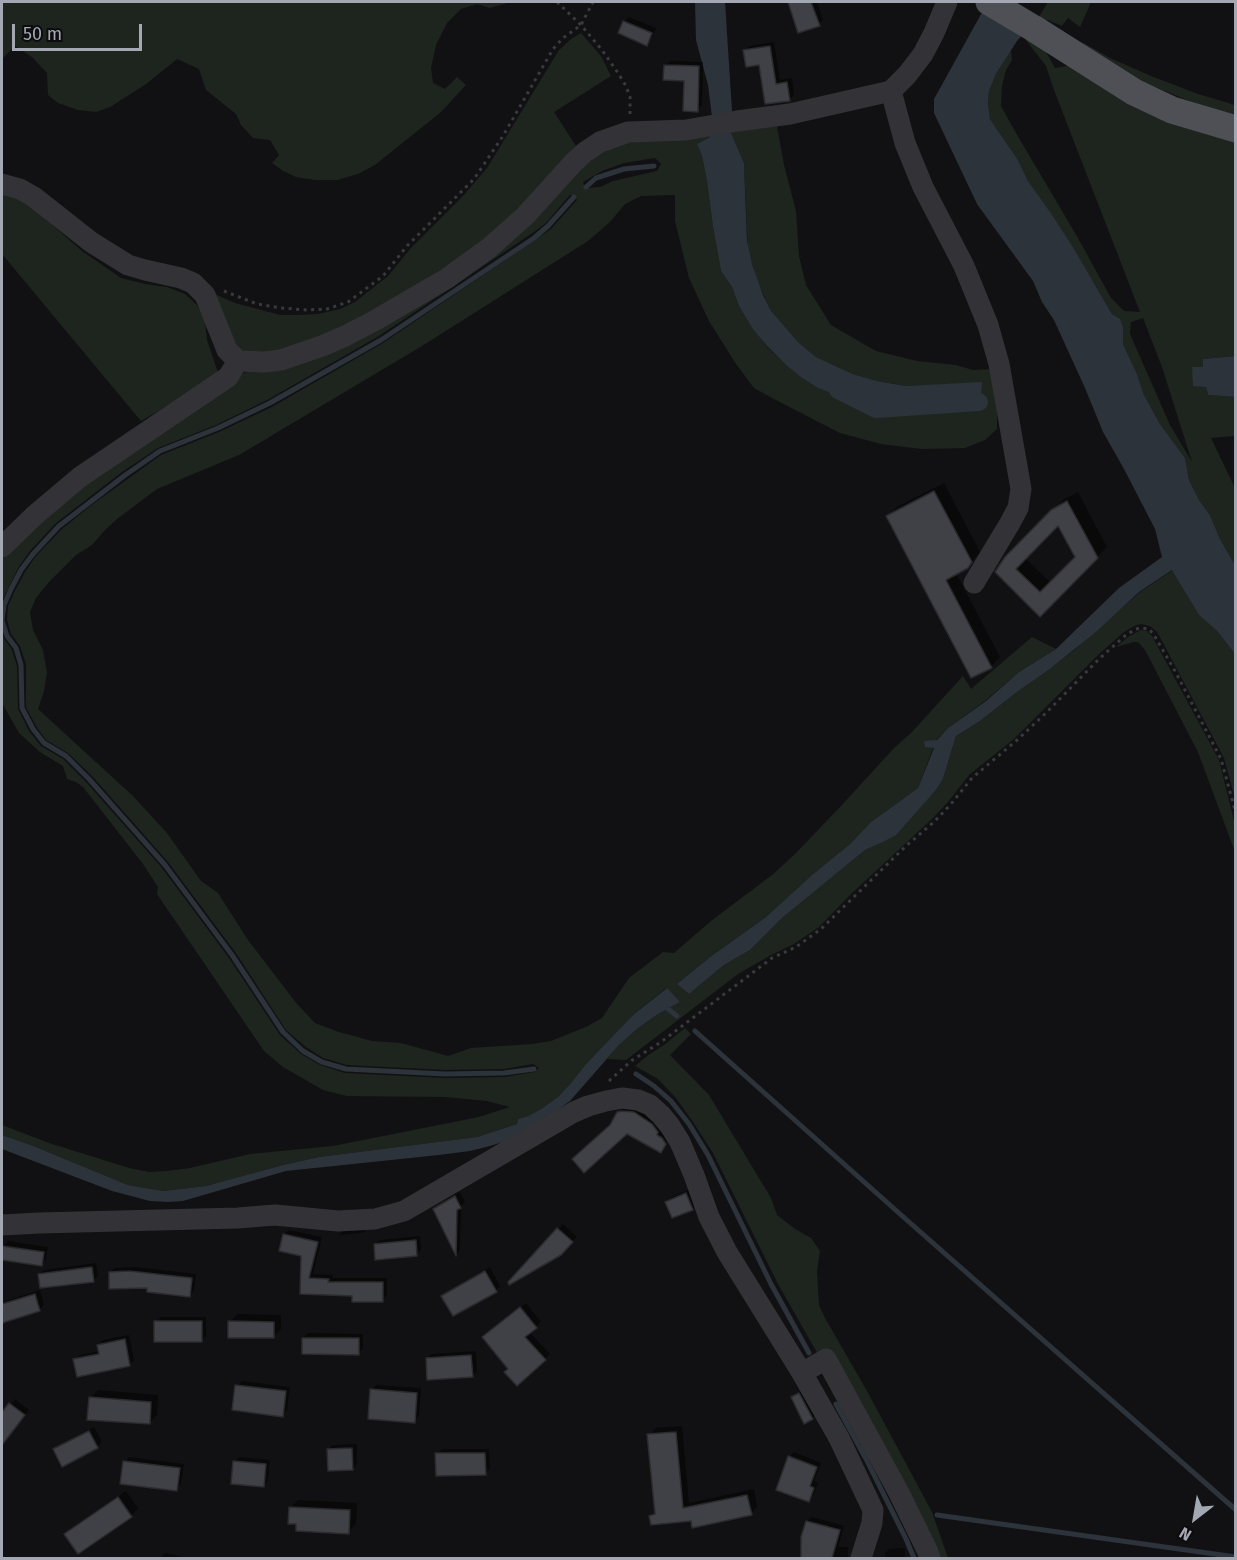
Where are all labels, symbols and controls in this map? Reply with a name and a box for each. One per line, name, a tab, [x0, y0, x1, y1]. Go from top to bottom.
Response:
scale bar	[15, 12, 146, 50]
text: 50 m	[23, 23, 62, 45]
north arrow	[1165, 1488, 1225, 1548]
text: N	[1176, 1523, 1195, 1545]

